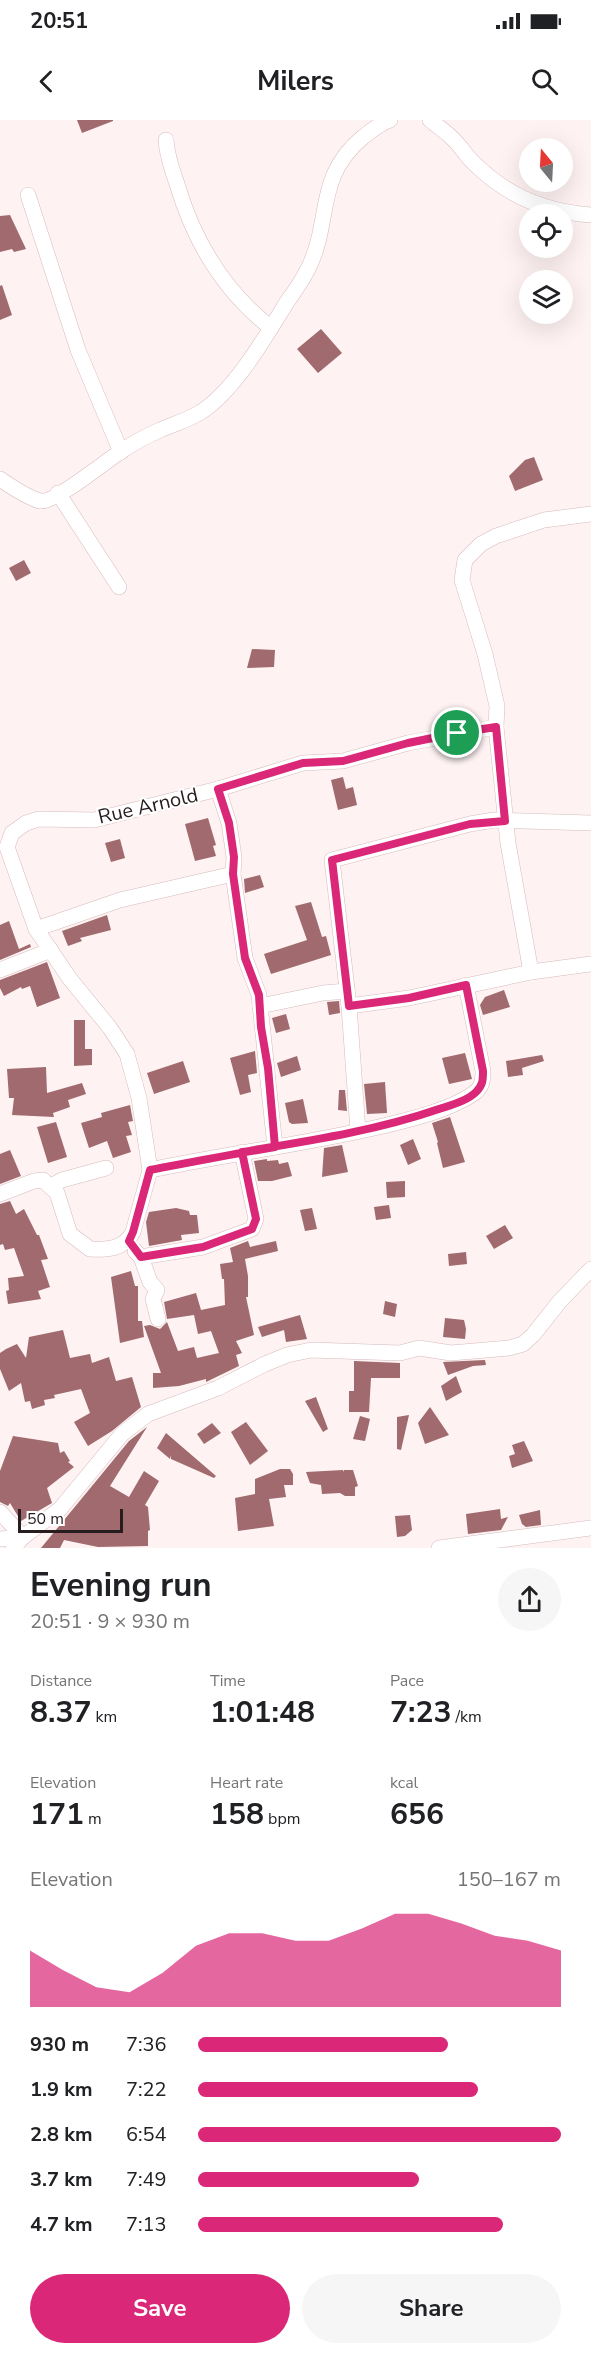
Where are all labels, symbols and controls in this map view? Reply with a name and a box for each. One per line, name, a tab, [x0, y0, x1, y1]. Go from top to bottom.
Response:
text: 20:51	[30, 6, 88, 36]
text: Milers	[257, 63, 334, 100]
icon: back	[30, 65, 63, 98]
icon: search	[528, 65, 561, 98]
north arrow	[519, 138, 573, 192]
map controls	[519, 138, 573, 324]
button: locate	[519, 204, 573, 258]
button: layers	[519, 270, 573, 324]
pin	[431, 707, 482, 758]
icon: arrive	[440, 716, 473, 749]
street label: Rue Arnold	[95, 781, 201, 831]
scale bar	[18, 1506, 123, 1534]
text: 50 m	[27, 1508, 64, 1530]
text: Evening run	[30, 1563, 212, 1608]
button: share	[498, 1568, 561, 1631]
text: 20:51 · 9 × 930 m	[30, 1608, 190, 1635]
text: Distance	[30, 1670, 92, 1692]
text: Time	[210, 1670, 246, 1692]
text: Pace	[390, 1670, 424, 1692]
text: 8.37	[30, 1692, 91, 1733]
text: 1:01:48	[210, 1692, 315, 1733]
text: 7:23	[390, 1692, 451, 1733]
text: km	[91, 1706, 117, 1728]
text: /km	[451, 1706, 482, 1728]
text: Elevation	[30, 1772, 96, 1794]
text: Heart rate	[210, 1772, 283, 1794]
text: kcal	[390, 1772, 418, 1794]
text: 171	[30, 1794, 84, 1835]
text: 158	[210, 1794, 264, 1835]
text: 656	[390, 1794, 444, 1835]
text: m	[84, 1808, 102, 1830]
text: bpm	[264, 1808, 300, 1830]
text: Elevation	[30, 1866, 113, 1893]
text: 150–167 m	[457, 1866, 561, 1893]
text: 930 m	[30, 2031, 89, 2058]
text: 7:36	[126, 2031, 167, 2058]
text: 1.9 km	[30, 2076, 93, 2103]
text: 7:22	[126, 2076, 167, 2103]
text: 2.8 km	[30, 2121, 93, 2148]
text: 6:54	[126, 2121, 167, 2148]
text: 3.7 km	[30, 2166, 93, 2193]
text: 7:49	[126, 2166, 167, 2193]
text: 4.7 km	[30, 2211, 93, 2238]
text: 7:13	[126, 2211, 167, 2238]
button: Save	[30, 2274, 290, 2343]
button: Share	[302, 2274, 561, 2343]

